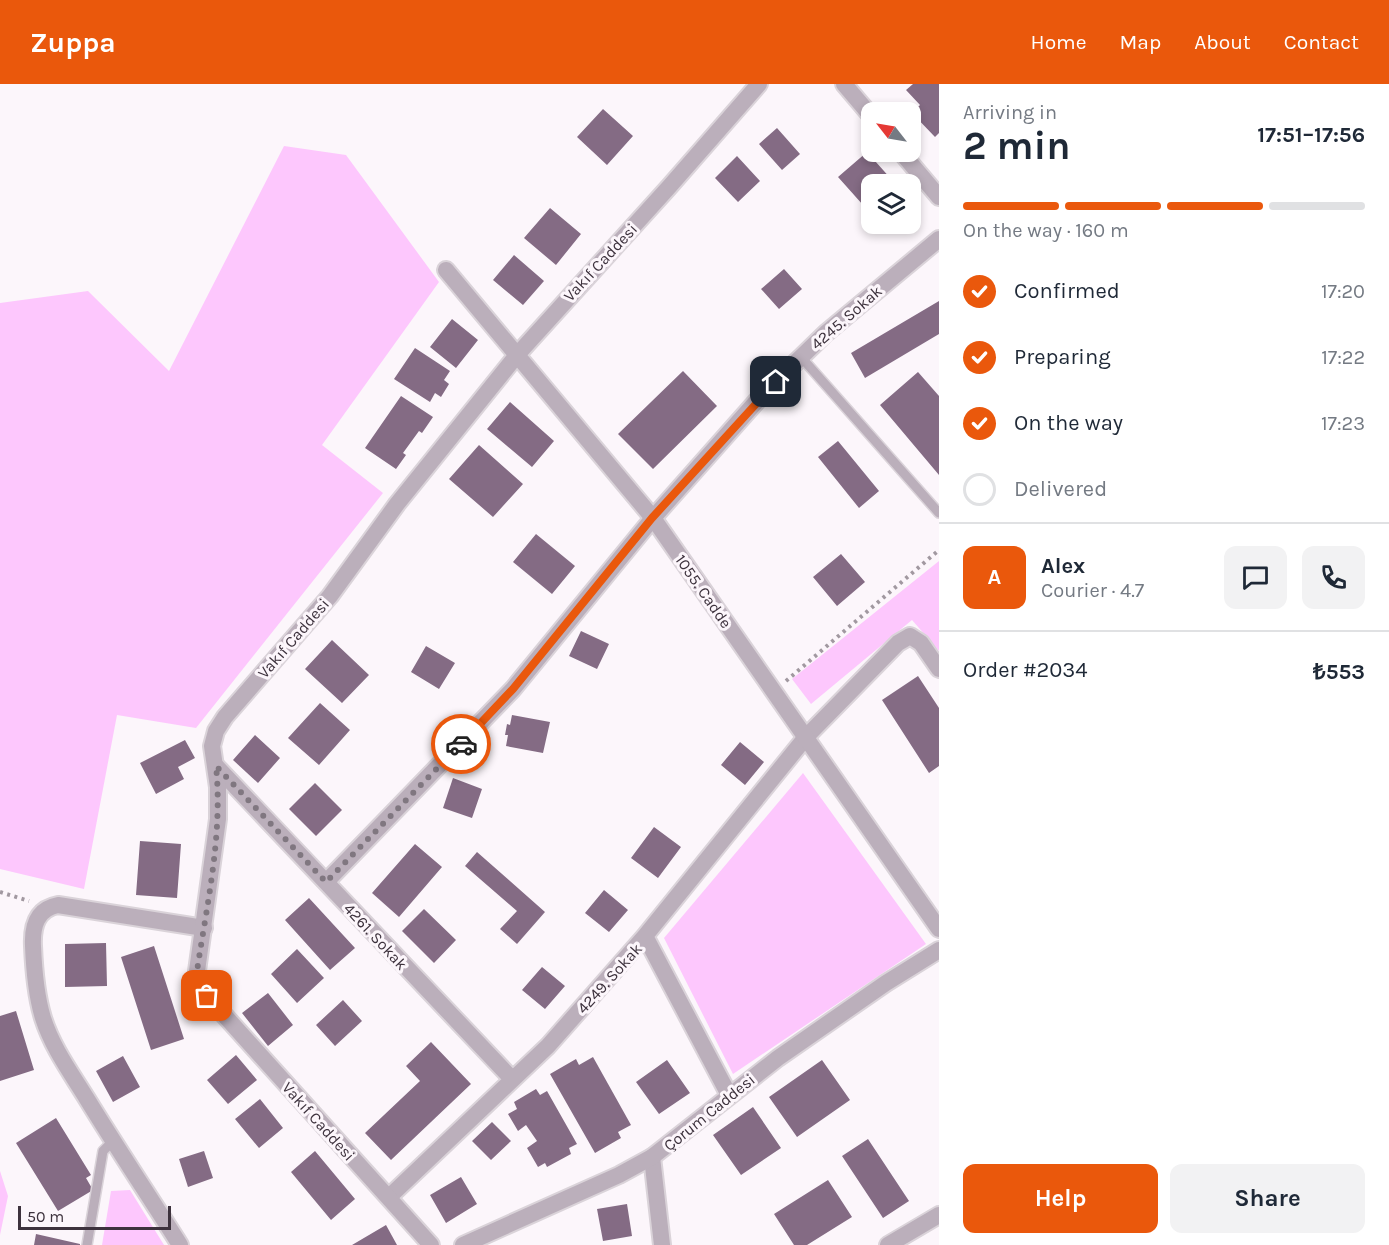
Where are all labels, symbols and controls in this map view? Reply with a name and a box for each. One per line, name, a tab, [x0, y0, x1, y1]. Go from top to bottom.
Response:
text: Zuppa	[30, 26, 116, 59]
text: Home	[1031, 30, 1087, 54]
text: Map	[1120, 30, 1161, 54]
text: About	[1194, 30, 1251, 54]
text: Contact	[1284, 30, 1359, 54]
text: Arriving in	[963, 101, 1057, 124]
north arrow	[861, 102, 921, 162]
map controls	[861, 102, 921, 234]
text: 17:51–17:56	[1257, 122, 1365, 148]
text: 2 min	[963, 123, 1071, 169]
button: layers	[861, 174, 921, 234]
text: On the way · 160 m	[963, 219, 1129, 242]
street label: Vakıf Caddesi	[560, 220, 641, 305]
icon: check	[963, 275, 996, 308]
text: Confirmed	[1014, 278, 1120, 304]
text: 17:20	[1321, 280, 1365, 303]
street label: 4245. Sokak	[807, 281, 886, 353]
icon: check	[963, 341, 996, 374]
text: Preparing	[1014, 344, 1111, 370]
text: 17:22	[1321, 346, 1365, 369]
pin	[750, 356, 801, 407]
icon: home	[759, 365, 792, 398]
icon: check	[963, 407, 996, 440]
text: On the way	[1014, 410, 1123, 436]
text: 17:23	[1321, 412, 1365, 435]
text: Delivered	[1014, 476, 1107, 502]
button: chat	[1224, 546, 1287, 609]
button: phone	[1302, 546, 1365, 609]
street label: 1055. Cadde	[671, 551, 736, 632]
text: Alex	[1041, 553, 1085, 579]
text: A	[988, 564, 1001, 590]
text: Courier · 4.7	[1041, 579, 1144, 602]
street label: Vakıf Caddesi	[254, 595, 333, 682]
text: Order #2034	[963, 657, 1088, 683]
text: ₺553	[1313, 659, 1365, 685]
courier	[431, 714, 491, 774]
icon: car	[445, 728, 478, 761]
street label: 4261. Sokak	[340, 899, 411, 974]
street label: 4249. Sokak	[573, 939, 646, 1018]
pin	[181, 970, 232, 1021]
icon: bag	[190, 979, 223, 1012]
street label: Çorum Caddesi	[660, 1070, 759, 1155]
street label: Vakıf Caddesi	[278, 1078, 359, 1165]
button: Help	[963, 1164, 1158, 1233]
button: Share	[1170, 1164, 1365, 1233]
scale bar	[18, 1203, 171, 1230]
text: 50 m	[27, 1207, 64, 1226]

